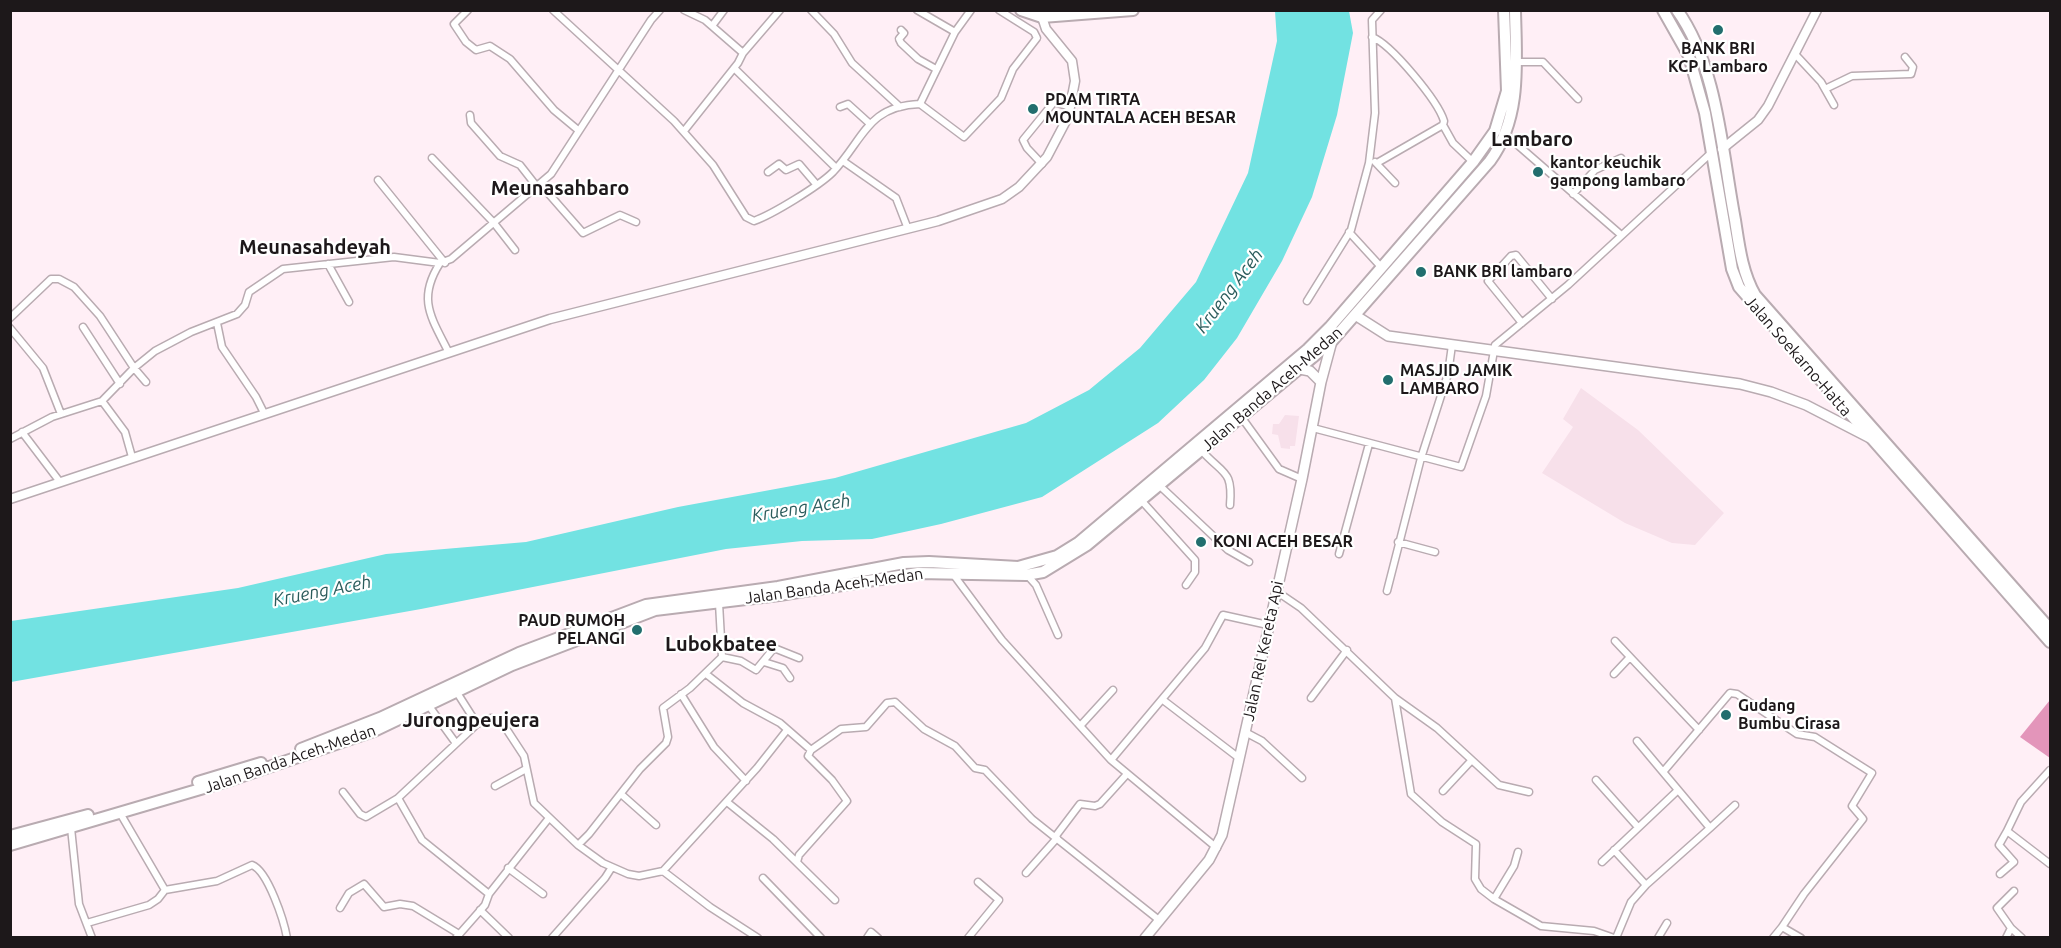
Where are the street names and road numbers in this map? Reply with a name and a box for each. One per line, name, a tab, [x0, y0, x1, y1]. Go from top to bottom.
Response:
street label: Jalan Soekarno-Hatta	[1740, 292, 1856, 420]
street label: Jalan Banda Aceh-Medan	[1198, 323, 1346, 455]
street label: Jalan Banda Aceh-Medan	[744, 564, 924, 608]
street label: Jalan Rel Kereta Api	[1239, 579, 1287, 723]
street label: Jalan Banda Aceh-Medan	[202, 721, 378, 797]

